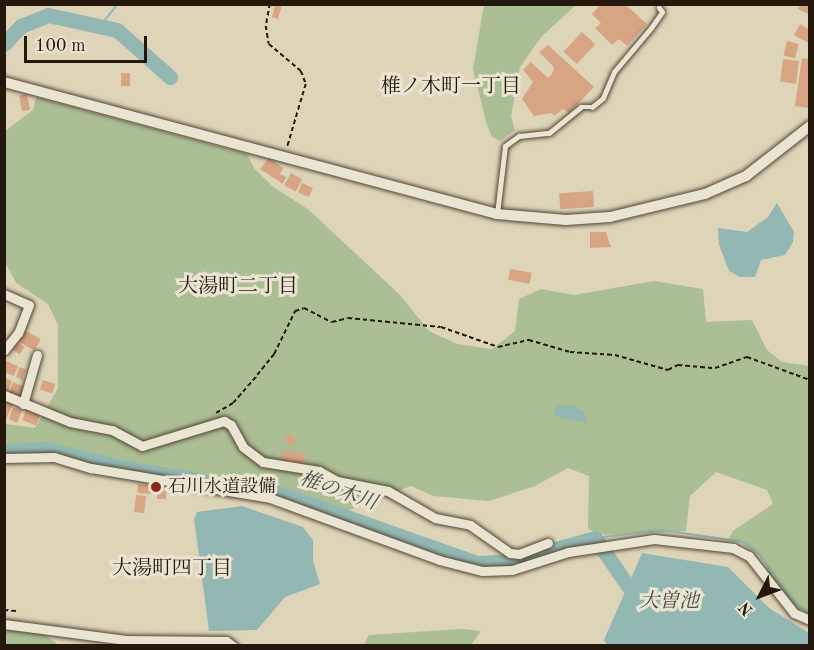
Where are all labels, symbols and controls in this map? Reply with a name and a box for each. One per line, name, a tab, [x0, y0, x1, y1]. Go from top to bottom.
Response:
scale bar	[27, 24, 150, 62]
text: 100 m	[35, 37, 86, 55]
district label: 椎ノ木町一丁目	[381, 75, 521, 99]
district label: 大湯町二丁目	[178, 275, 298, 299]
water label: 椎の木川	[296, 468, 380, 516]
place label: 石川水道設備	[168, 476, 276, 498]
marker: 石川水道設備	[149, 480, 163, 494]
district label: 大湯町四丁目	[112, 557, 232, 581]
north arrow	[730, 566, 790, 626]
water label: 大曽池	[639, 590, 699, 614]
text: N	[737, 598, 757, 618]

